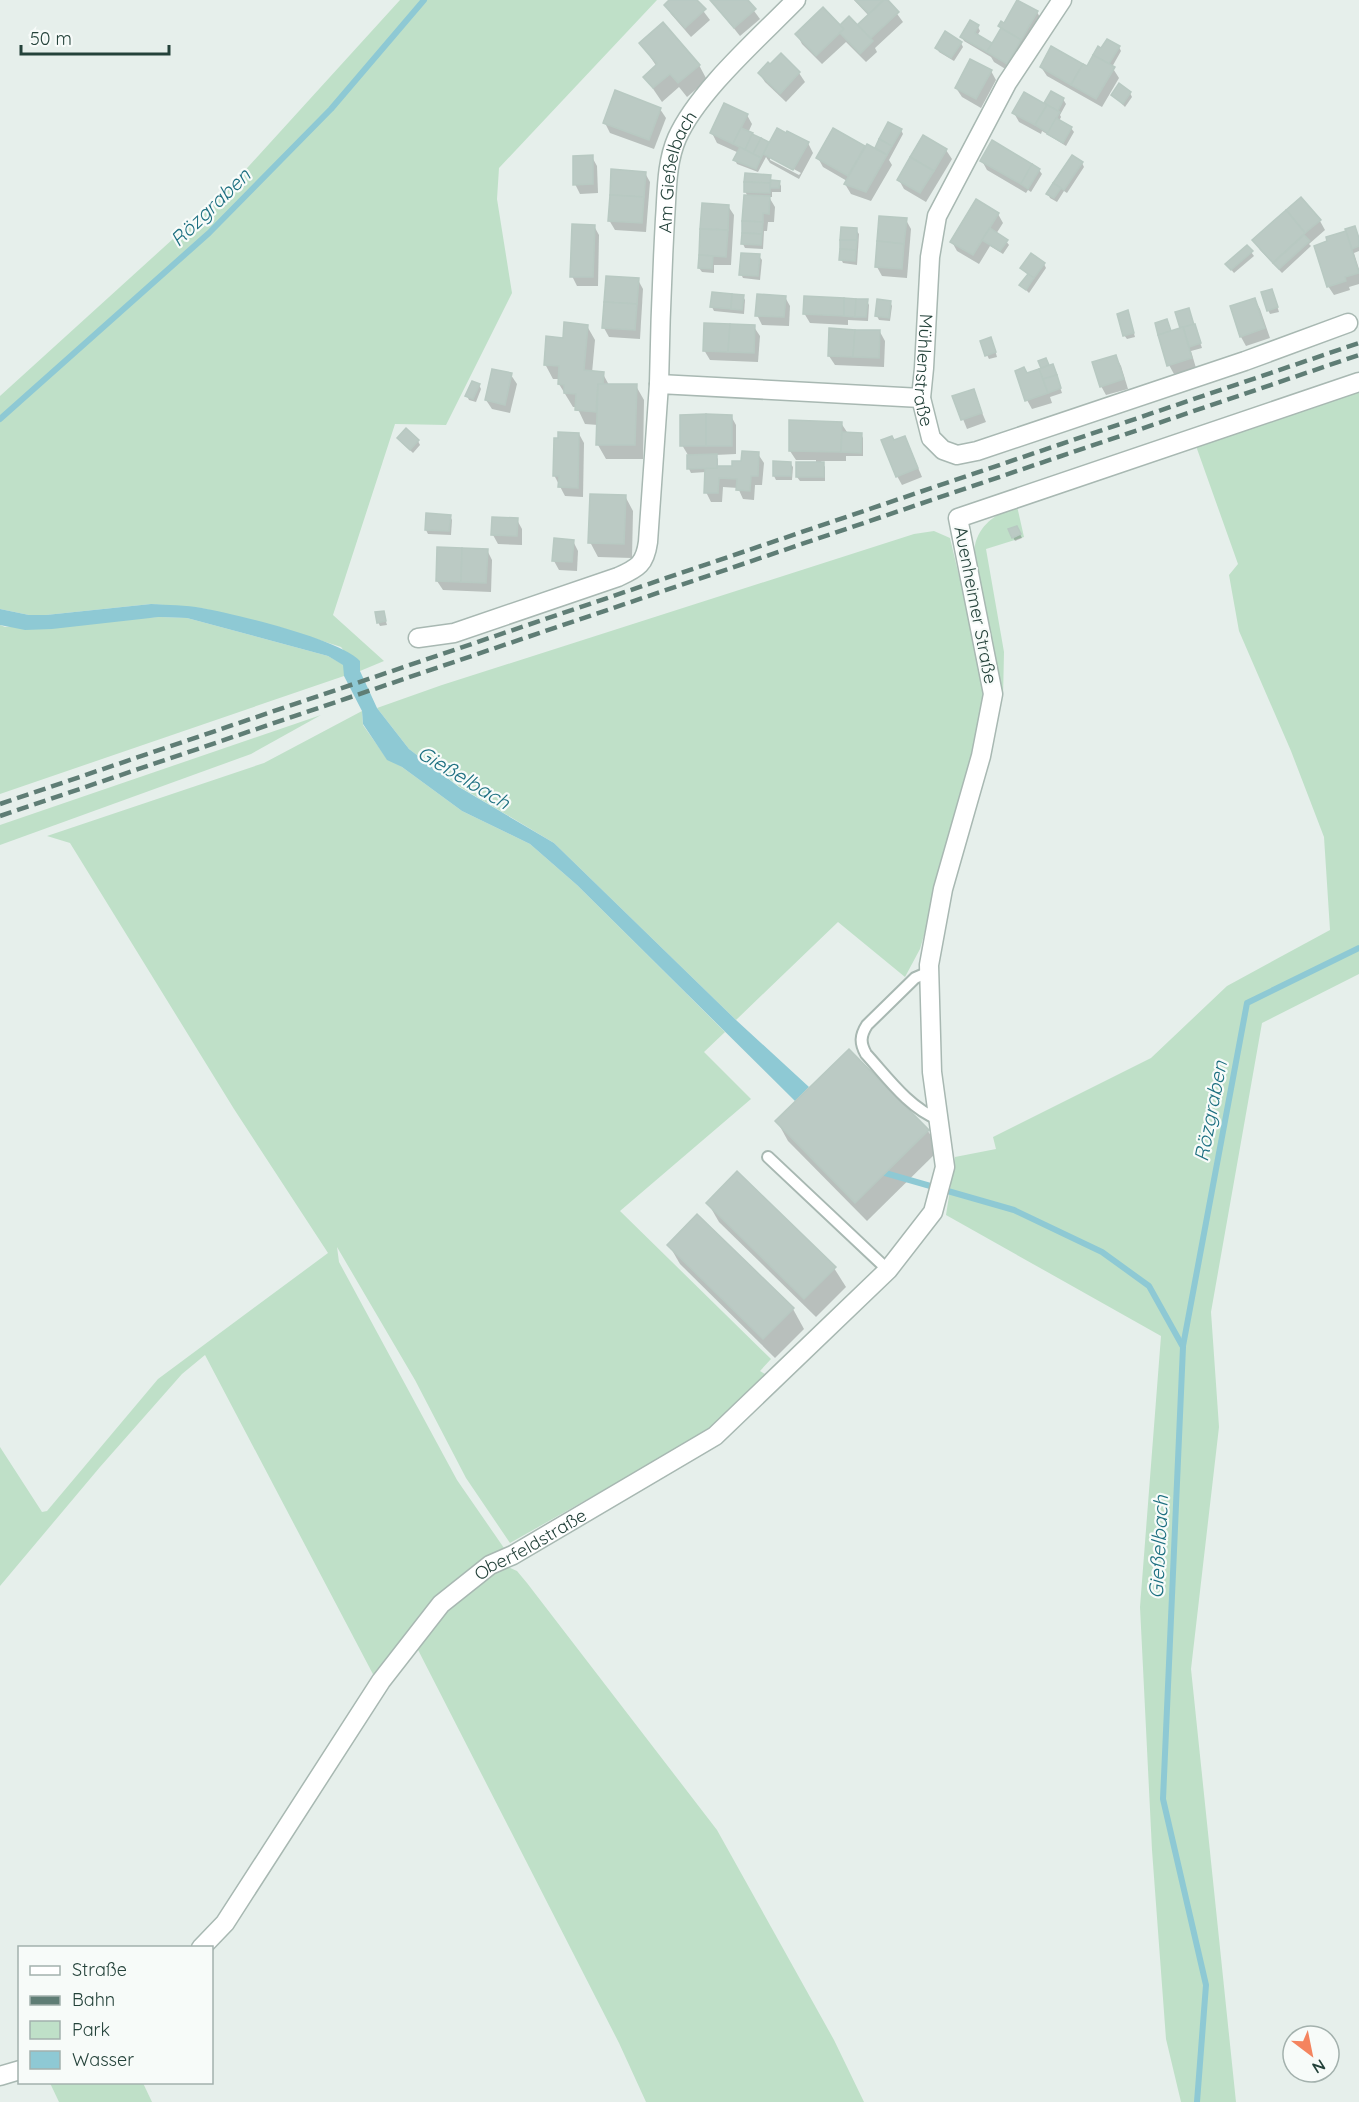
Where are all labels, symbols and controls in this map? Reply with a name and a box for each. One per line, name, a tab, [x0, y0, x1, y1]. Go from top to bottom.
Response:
scale bar	[21, 18, 170, 56]
text: 50 m	[30, 27, 72, 50]
street label: Am Gießelbach	[653, 106, 701, 234]
water label: Rözgraben	[165, 162, 256, 251]
street label: Mühlenstraße	[909, 313, 939, 429]
street label: Auenheimer Straße	[949, 524, 1003, 686]
water label: Gießelbach	[413, 740, 515, 815]
water label: Rözgraben	[1188, 1058, 1232, 1163]
water label: Gießelbach	[1143, 1494, 1173, 1599]
street label: Oberfeldstraße	[469, 1503, 590, 1585]
legend	[18, 1946, 213, 2084]
text: Straße	[72, 1958, 127, 1981]
text: Bahn	[72, 1988, 115, 2011]
text: Park	[72, 2018, 110, 2041]
north arrow	[1281, 2024, 1341, 2084]
text: Wasser	[72, 2048, 134, 2071]
text: N	[1309, 2055, 1329, 2078]

